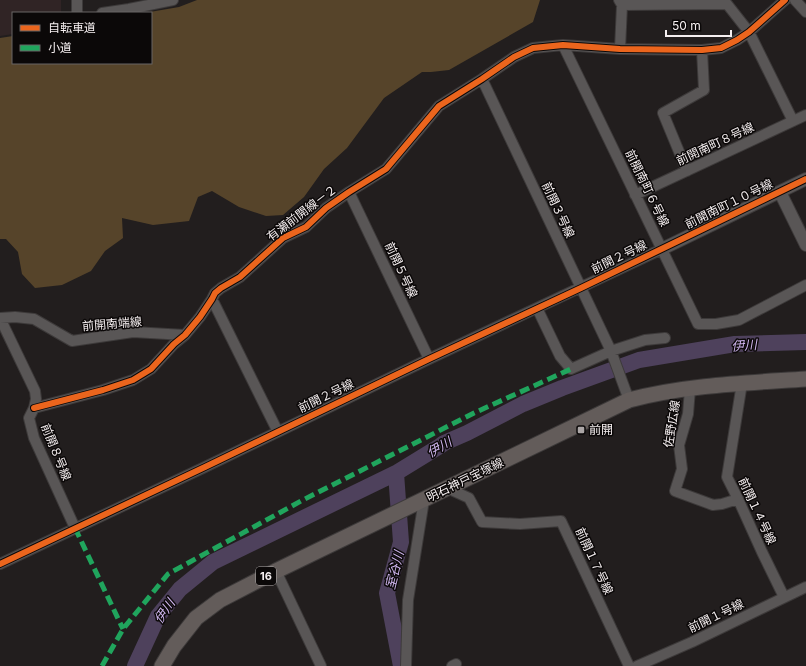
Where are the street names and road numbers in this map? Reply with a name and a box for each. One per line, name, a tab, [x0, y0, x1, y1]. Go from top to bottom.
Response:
street label: 前開南町８号線	[674, 119, 756, 168]
street label: 前開南町６号線	[622, 147, 673, 229]
street label: 前開南町１０号線	[682, 176, 775, 231]
street label: 前開３号線	[539, 179, 578, 240]
street label: 有瀬前開線－２	[264, 181, 340, 244]
street label: 前開２号線	[589, 237, 649, 276]
street label: 前開５号線	[382, 239, 421, 300]
street label: 前開南端線	[81, 313, 143, 334]
street label: 前開２号線	[296, 376, 356, 415]
street label: 佐野広線	[660, 399, 683, 449]
street label: 前開８号線	[38, 421, 75, 482]
street label: 明石神戸宝塚線	[424, 454, 506, 505]
street label: 前開１４号線	[735, 475, 779, 547]
street label: 前開１７号線	[572, 525, 616, 597]
road number: 16	[256, 567, 276, 585]
street label: 前開１号線	[686, 596, 746, 635]

